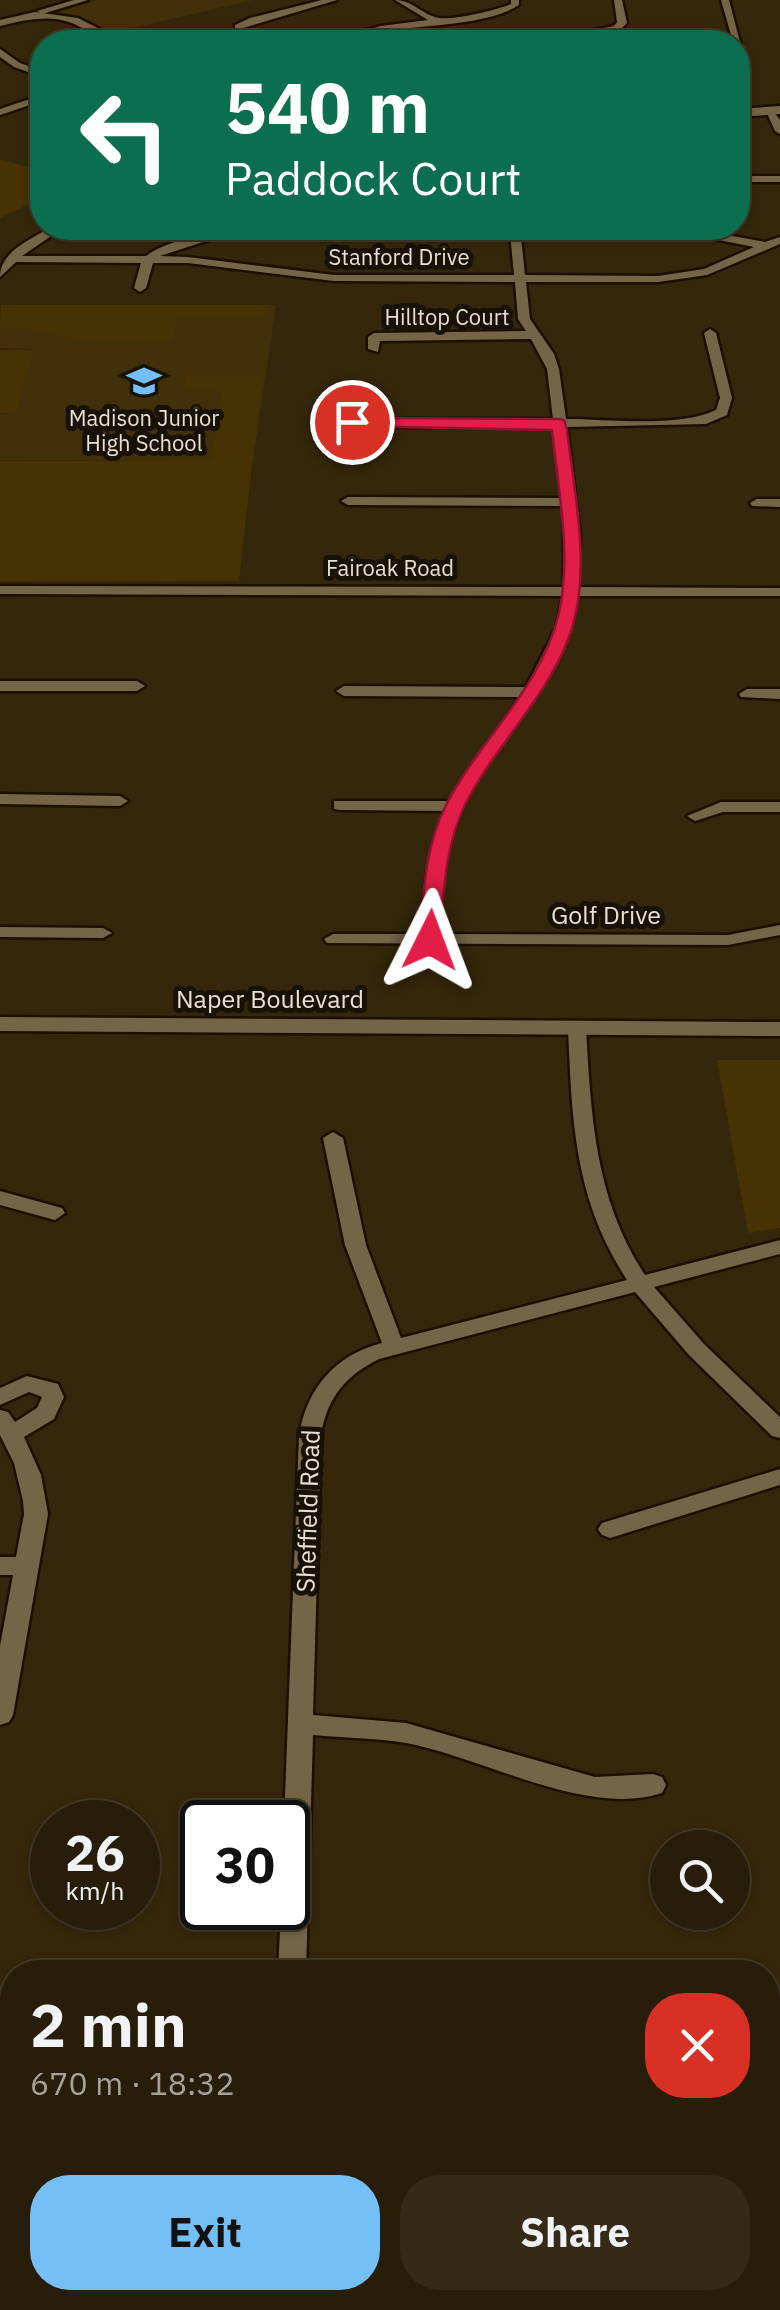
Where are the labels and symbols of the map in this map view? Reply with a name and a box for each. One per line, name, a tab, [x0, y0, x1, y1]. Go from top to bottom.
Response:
street label: Stanford Drive	[328, 242, 470, 271]
street label: Hilltop Court	[384, 302, 510, 331]
school or university icon: Madison Junior High School	[125, 362, 163, 400]
pin	[310, 380, 395, 465]
place label: Madison Junior High School	[69, 403, 219, 457]
street label: Fairoak Road	[326, 553, 454, 582]
position arrow	[378, 888, 482, 992]
street label: Golf Drive	[551, 898, 661, 931]
street label: Naper Boulevard	[176, 982, 364, 1015]
street label: Sheffield Road	[288, 1429, 327, 1593]
speed limit sign: 30	[180, 1800, 310, 1930]

